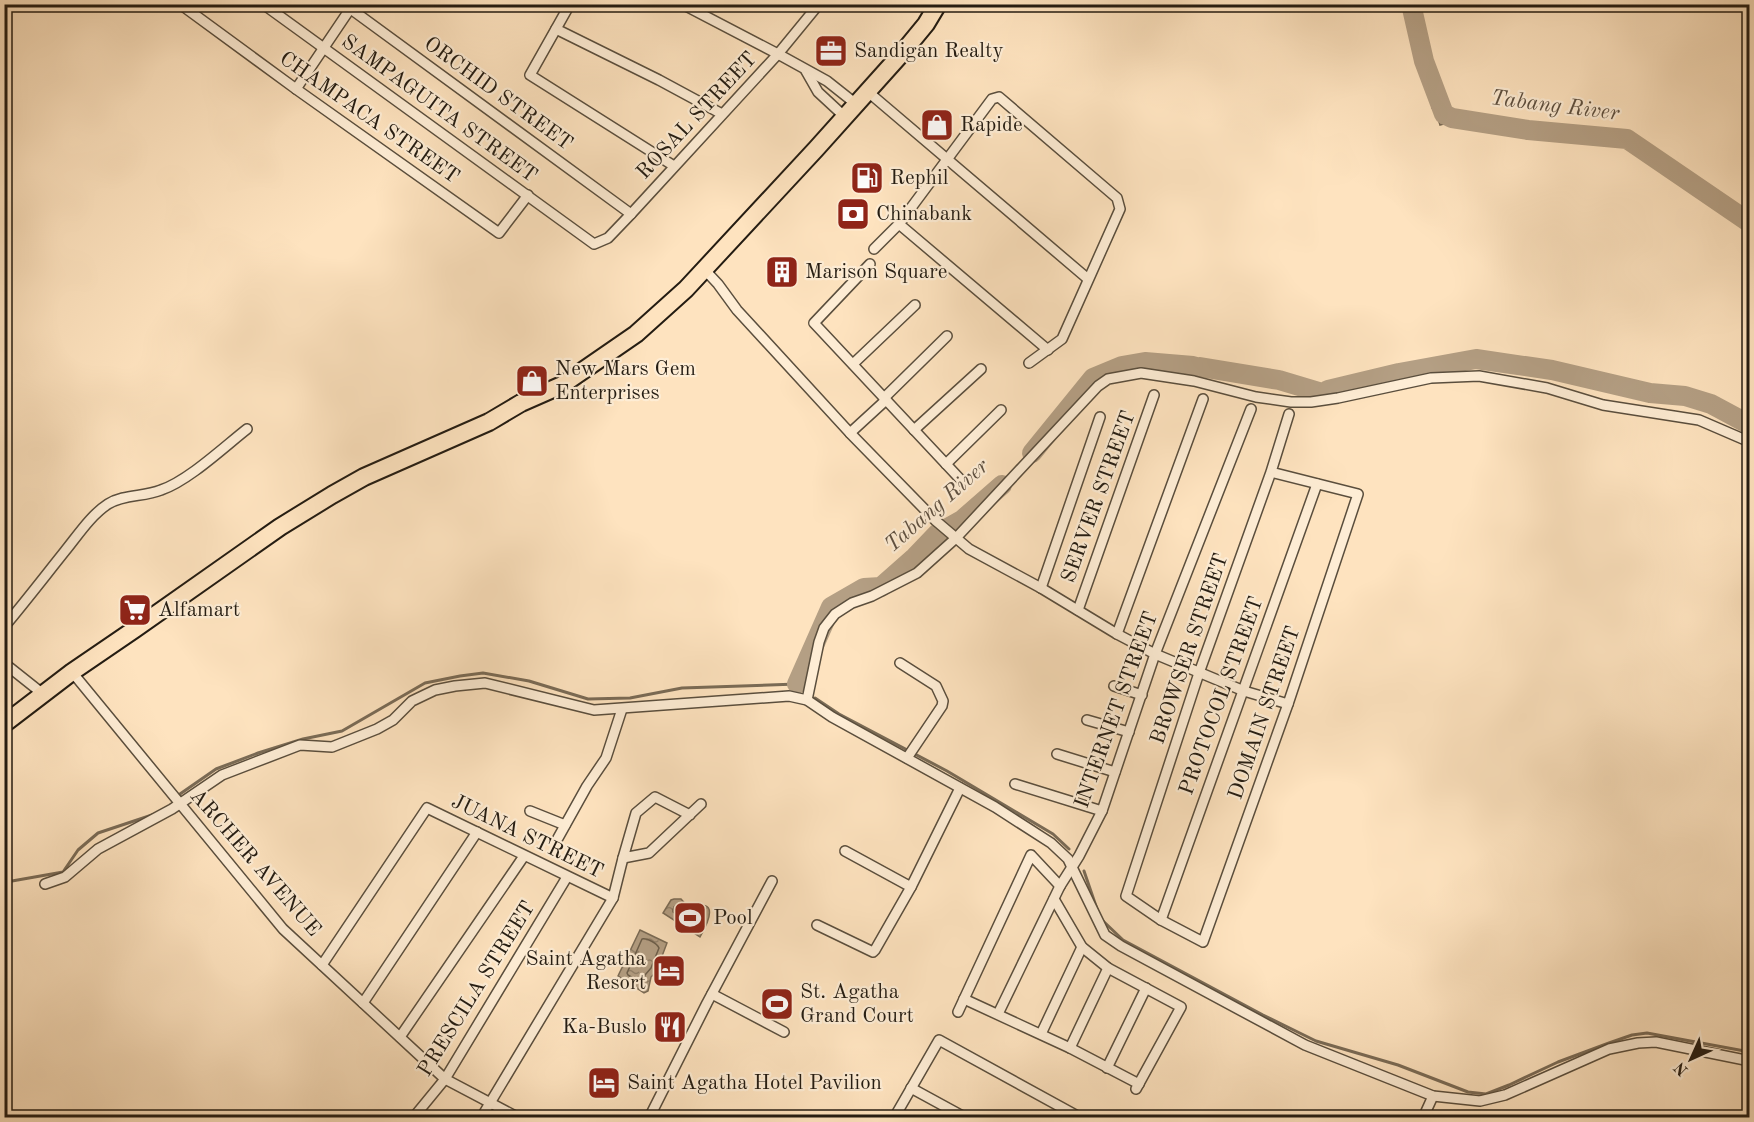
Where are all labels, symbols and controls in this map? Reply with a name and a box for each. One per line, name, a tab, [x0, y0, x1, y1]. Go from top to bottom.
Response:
street label: SAMPAGUITA STREET	[337, 31, 541, 187]
street label: ORCHID STREET	[420, 33, 576, 155]
office icon: Sandigan Realty	[813, 33, 849, 69]
place label: Sandigan Realty	[854, 41, 1004, 62]
street label: CHAMPACA STREET	[275, 48, 463, 188]
street label: ROSAL STREET	[633, 48, 761, 184]
water label: Tabang River	[1490, 87, 1621, 125]
shop icon: Rapide	[919, 107, 955, 143]
place label: Rapide	[960, 115, 1023, 136]
fuel station icon: Rephil	[849, 160, 885, 196]
place label: Rephil	[890, 168, 949, 189]
bank icon: Chinabank	[835, 196, 871, 232]
place label: Chinabank	[876, 204, 972, 225]
building icon: Marison Square	[764, 254, 800, 290]
place label: Marison Square	[805, 262, 947, 283]
place label: New Mars Gem Enterprises	[555, 359, 696, 404]
shop icon: New Mars Gem Enterprises	[514, 363, 550, 399]
street label: SERVER STREET	[1058, 408, 1140, 586]
water label: Tabang River	[881, 455, 993, 557]
street label: BROWSER STREET	[1147, 551, 1233, 747]
supermarket icon: Alfamart	[117, 592, 153, 628]
street label: PROTOCOL STREET	[1176, 594, 1268, 798]
place label: Alfamart	[158, 600, 240, 621]
street label: INTERNET STREET	[1072, 609, 1162, 811]
street label: DOMAIN STREET	[1225, 624, 1305, 802]
street label: ARCHER AVENUE	[186, 785, 324, 941]
street label: JUANA STREET	[448, 791, 606, 883]
street label: PRESCILA STREET	[415, 898, 539, 1080]
sports icon: Pool	[672, 900, 708, 936]
place label: Pool	[713, 908, 753, 929]
place label: Saint Agatha Resort	[525, 949, 646, 994]
hotel icon: Saint Agatha Resort	[651, 953, 687, 989]
place label: St. Agatha Grand Court	[800, 982, 914, 1027]
sports icon: St. Agatha Grand Court	[759, 986, 795, 1022]
restaurant icon: Ka-Buslo	[652, 1009, 688, 1045]
place label: Ka-Buslo	[562, 1017, 647, 1038]
north arrow	[1661, 1029, 1721, 1089]
text: N	[1671, 1058, 1692, 1078]
hotel icon: Saint Agatha Hotel Pavilion	[586, 1065, 622, 1101]
place label: Saint Agatha Hotel Pavilion	[627, 1073, 882, 1094]

